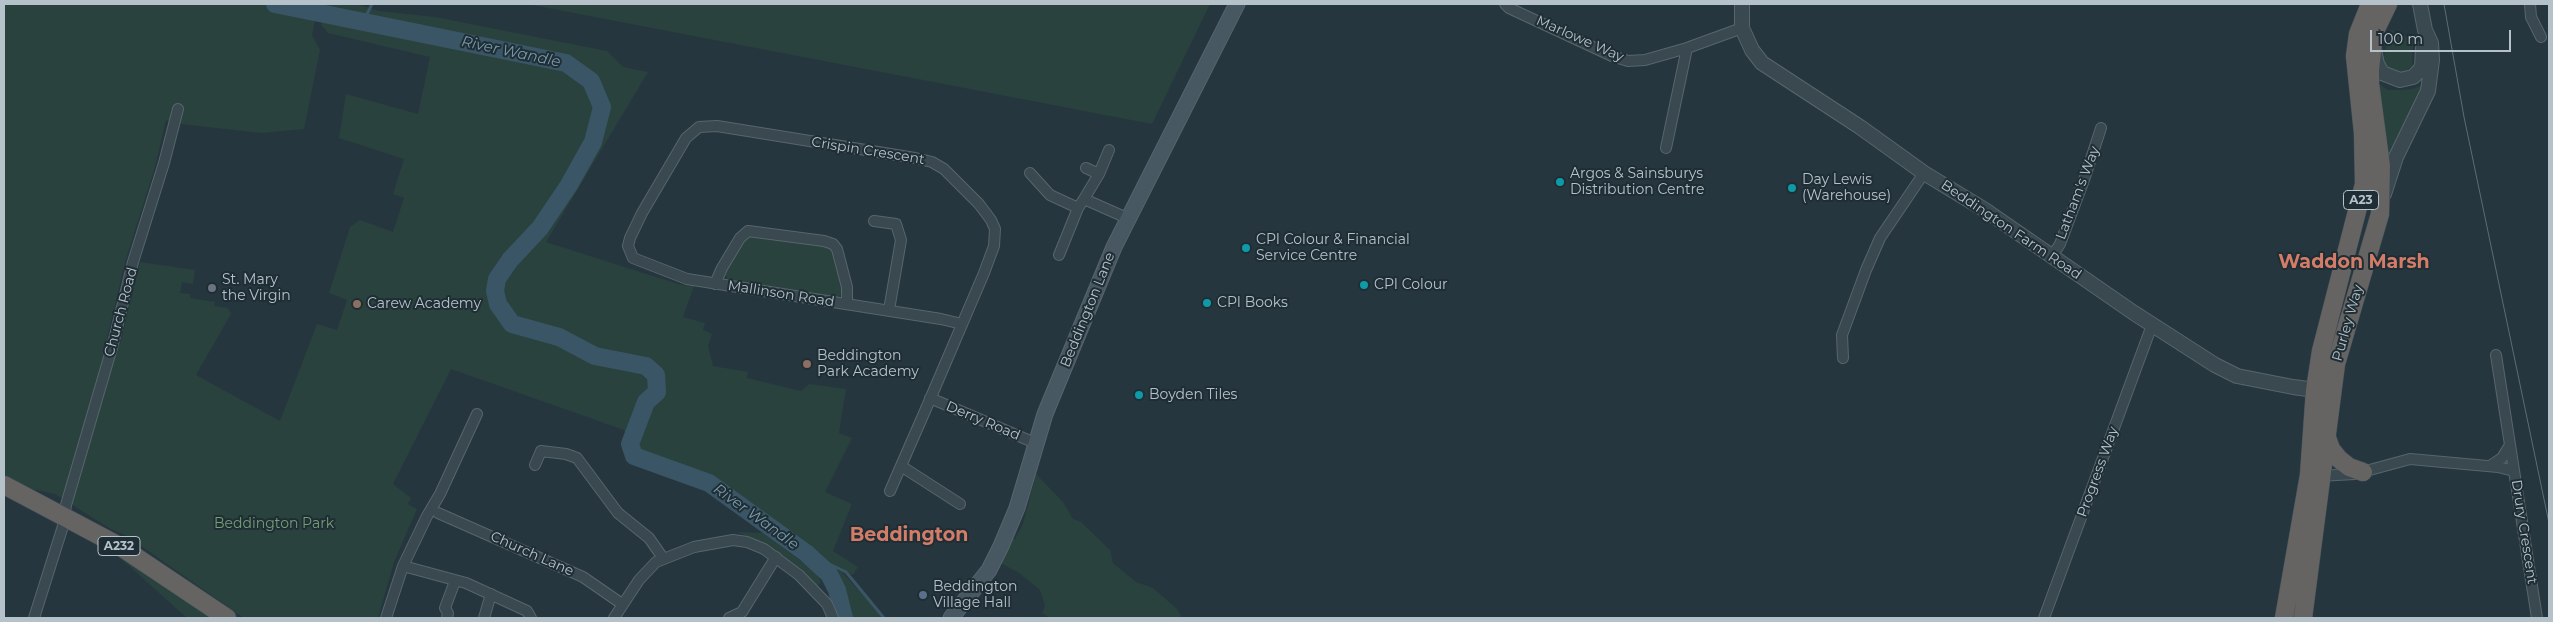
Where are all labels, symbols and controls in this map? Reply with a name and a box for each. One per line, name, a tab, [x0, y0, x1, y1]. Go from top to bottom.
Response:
street label: Marlowe Way	[1534, 12, 1626, 66]
scale bar	[2373, 20, 2514, 52]
text: 100 m	[2378, 29, 2423, 48]
water label: River Wandle	[460, 33, 562, 71]
street label: Crispin Crescent	[810, 134, 926, 168]
street label: Latham's Way	[2053, 144, 2103, 242]
place label: Argos & Sainsburys Distribution Centre	[1570, 166, 1704, 198]
place label: Day Lewis (Warehouse)	[1802, 172, 1891, 204]
marker: Argos & Sainsburys Distribution Centre	[1554, 176, 1566, 188]
street label: Beddington Farm Road	[1938, 177, 2084, 283]
marker: Day Lewis (Warehouse)	[1786, 182, 1798, 194]
road number: A23	[2344, 190, 2378, 210]
place label: CPI Colour & Financial Service Centre	[1256, 232, 1410, 264]
marker: CPI Colour & Financial Service Centre	[1240, 242, 1252, 254]
street label: Beddington Lane	[1057, 250, 1119, 370]
district label: Waddon Marsh	[2278, 251, 2430, 273]
street label: Church Road	[101, 266, 141, 358]
place label: St. Mary the Virgin	[222, 272, 291, 304]
street label: Mallinson Road	[726, 277, 836, 311]
place label: CPI Colour	[1374, 277, 1448, 293]
marker: CPI Colour	[1358, 279, 1370, 291]
marker: St. Mary the Virgin	[206, 282, 218, 294]
street label: Purley Way	[2329, 283, 2367, 363]
place label: CPI Books	[1217, 295, 1288, 311]
place label: Carew Academy	[367, 296, 481, 312]
marker: CPI Books	[1201, 297, 1213, 309]
marker: Carew Academy	[351, 298, 363, 310]
place label: Beddington Park Academy	[817, 348, 919, 381]
marker: Beddington Park Academy	[801, 358, 813, 370]
place label: Boyden Tiles	[1149, 387, 1237, 403]
marker: Boyden Tiles	[1133, 389, 1145, 401]
street label: Derry Road	[943, 398, 1023, 444]
street label: Progress Way	[2074, 424, 2122, 520]
street label: Drury Crescent	[2507, 479, 2541, 585]
water label: River Wandle	[710, 480, 802, 554]
park label: Beddington Park	[214, 516, 334, 532]
district label: Beddington	[850, 524, 968, 546]
street label: Church Lane	[488, 528, 576, 580]
road number: A232	[98, 536, 140, 556]
place label: Beddington Village Hall	[933, 579, 1017, 612]
marker: Beddington Village Hall	[917, 589, 929, 601]

